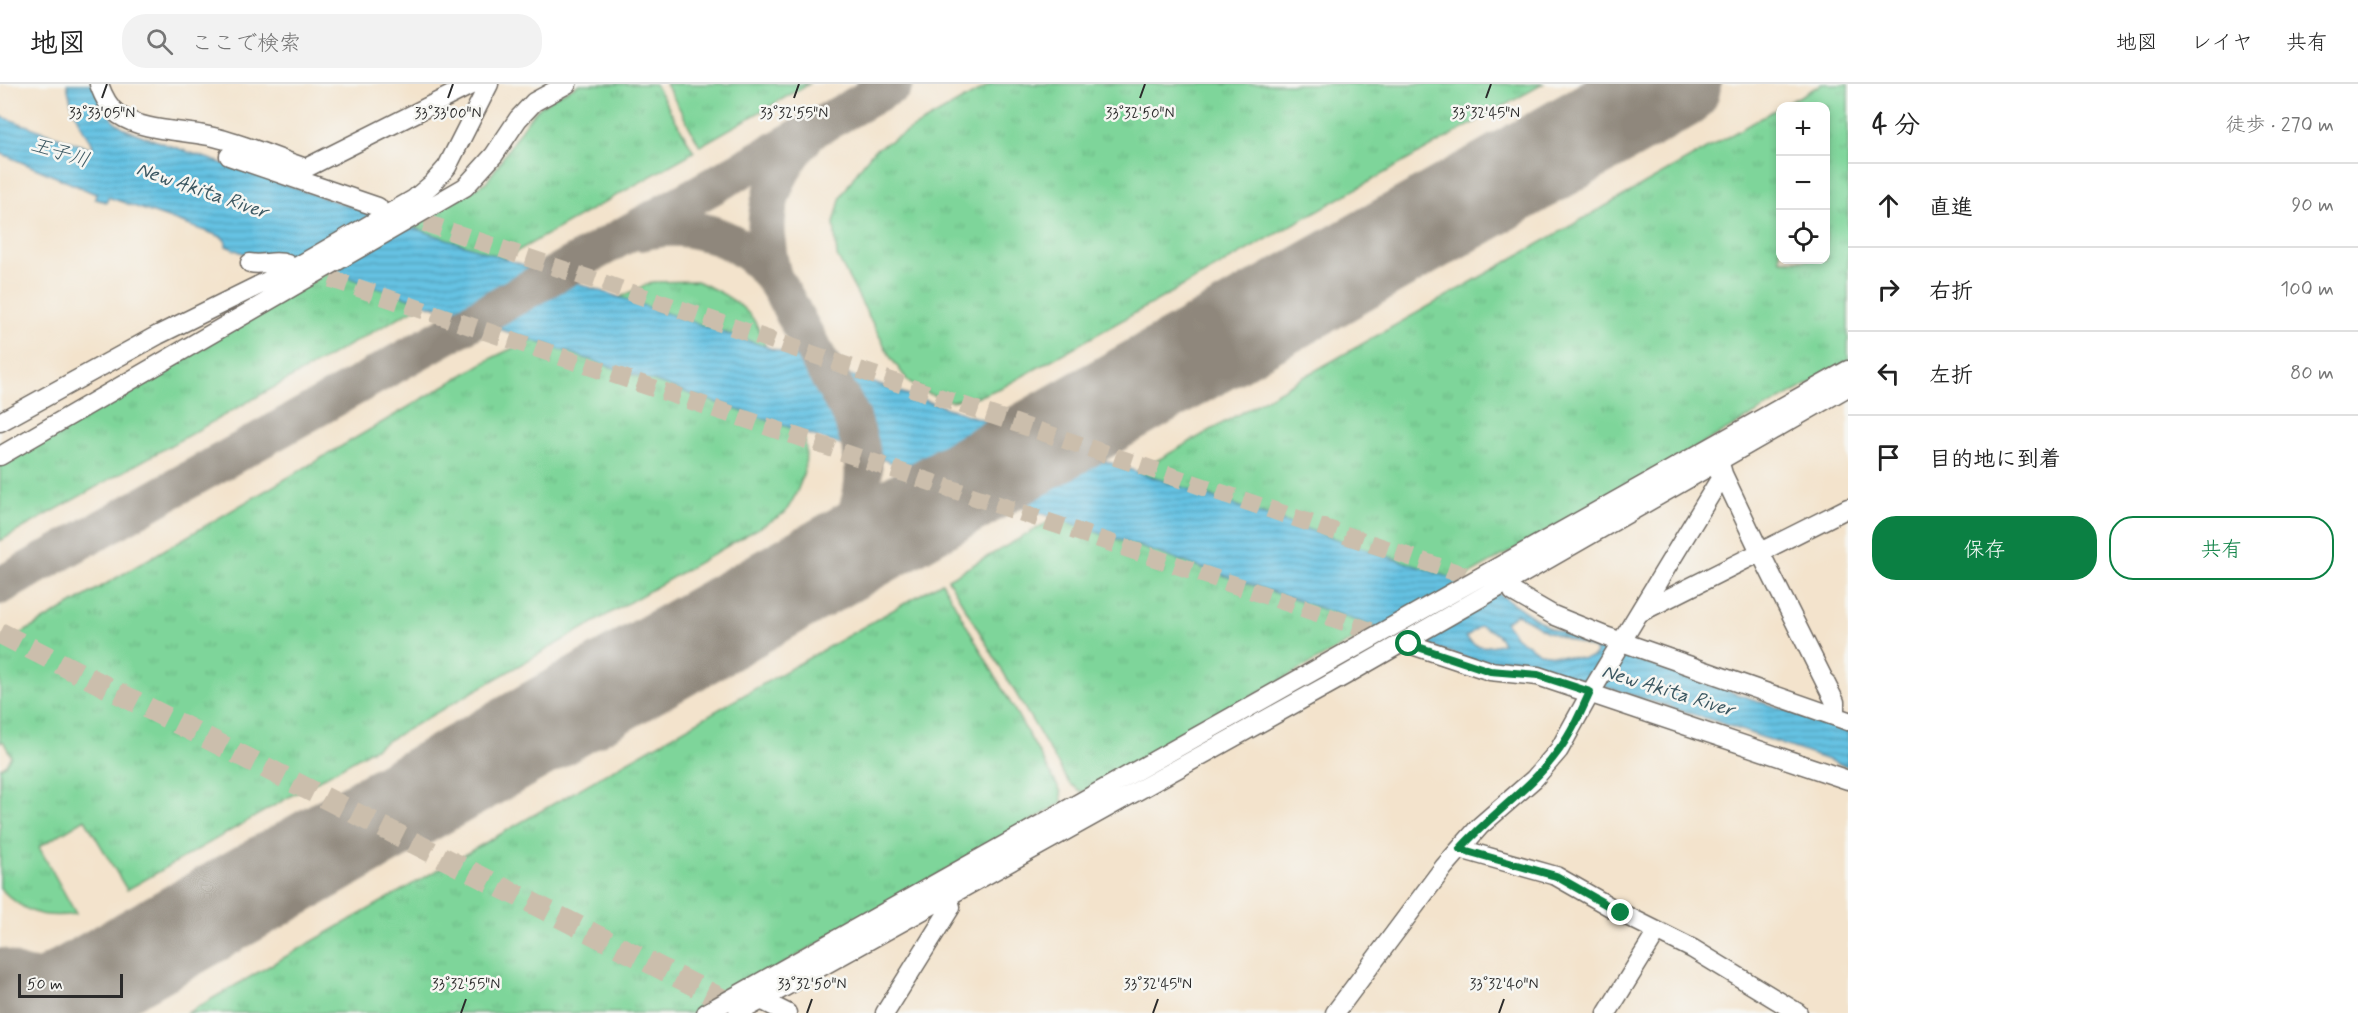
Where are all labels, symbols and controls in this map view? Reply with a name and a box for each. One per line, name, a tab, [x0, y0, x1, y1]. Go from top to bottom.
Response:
search box	[122, 14, 542, 68]
icon: search	[143, 25, 176, 58]
text: 地図	[30, 26, 86, 63]
text: 地図	[2116, 29, 2158, 57]
text: レイヤ	[2191, 29, 2253, 57]
text: 共有	[2286, 29, 2328, 57]
text: ここで検索	[191, 30, 301, 58]
map controls	[1776, 102, 1830, 264]
button: +	[1776, 102, 1830, 156]
text: 33°33'05"N	[69, 104, 135, 124]
text: 33°33'00"N	[415, 104, 481, 124]
text: 33°32'55"N	[760, 104, 828, 124]
text: 33°32'50"N	[1105, 104, 1175, 124]
text: 33°32'45"N	[1452, 104, 1520, 124]
text: 4 分	[1872, 109, 1920, 143]
text: 徒歩 · 270 m	[2225, 112, 2334, 139]
water label: 王子川	[27, 131, 93, 175]
water label: New Akita River	[133, 156, 274, 227]
button: −	[1776, 156, 1830, 210]
icon: ahead	[1872, 189, 1905, 222]
text: 90 m	[2291, 192, 2334, 219]
text: 直進	[1929, 194, 1973, 222]
button: locate	[1776, 210, 1830, 264]
icon: right	[1872, 273, 1905, 306]
text: 100 m	[2280, 276, 2334, 303]
text: 右折	[1929, 278, 1973, 306]
icon: left	[1872, 357, 1905, 390]
text: 80 m	[2290, 360, 2334, 387]
text: 左折	[1929, 362, 1973, 390]
icon: arrive	[1872, 441, 1905, 474]
text: 目的地に到着	[1929, 446, 2061, 474]
button: 保存	[1872, 516, 2097, 580]
button: 共有	[2109, 516, 2334, 580]
route start	[1395, 630, 1421, 656]
water label: New Akita River	[1598, 658, 1740, 725]
route end	[1607, 899, 1633, 925]
scale bar	[18, 971, 123, 998]
text: 50 m	[27, 974, 63, 995]
text: 33°32'55"N	[432, 975, 500, 995]
text: 33°32'50"N	[777, 975, 847, 995]
text: 33°32'45"N	[1124, 975, 1192, 995]
text: 33°32'40"N	[1470, 975, 1538, 995]

